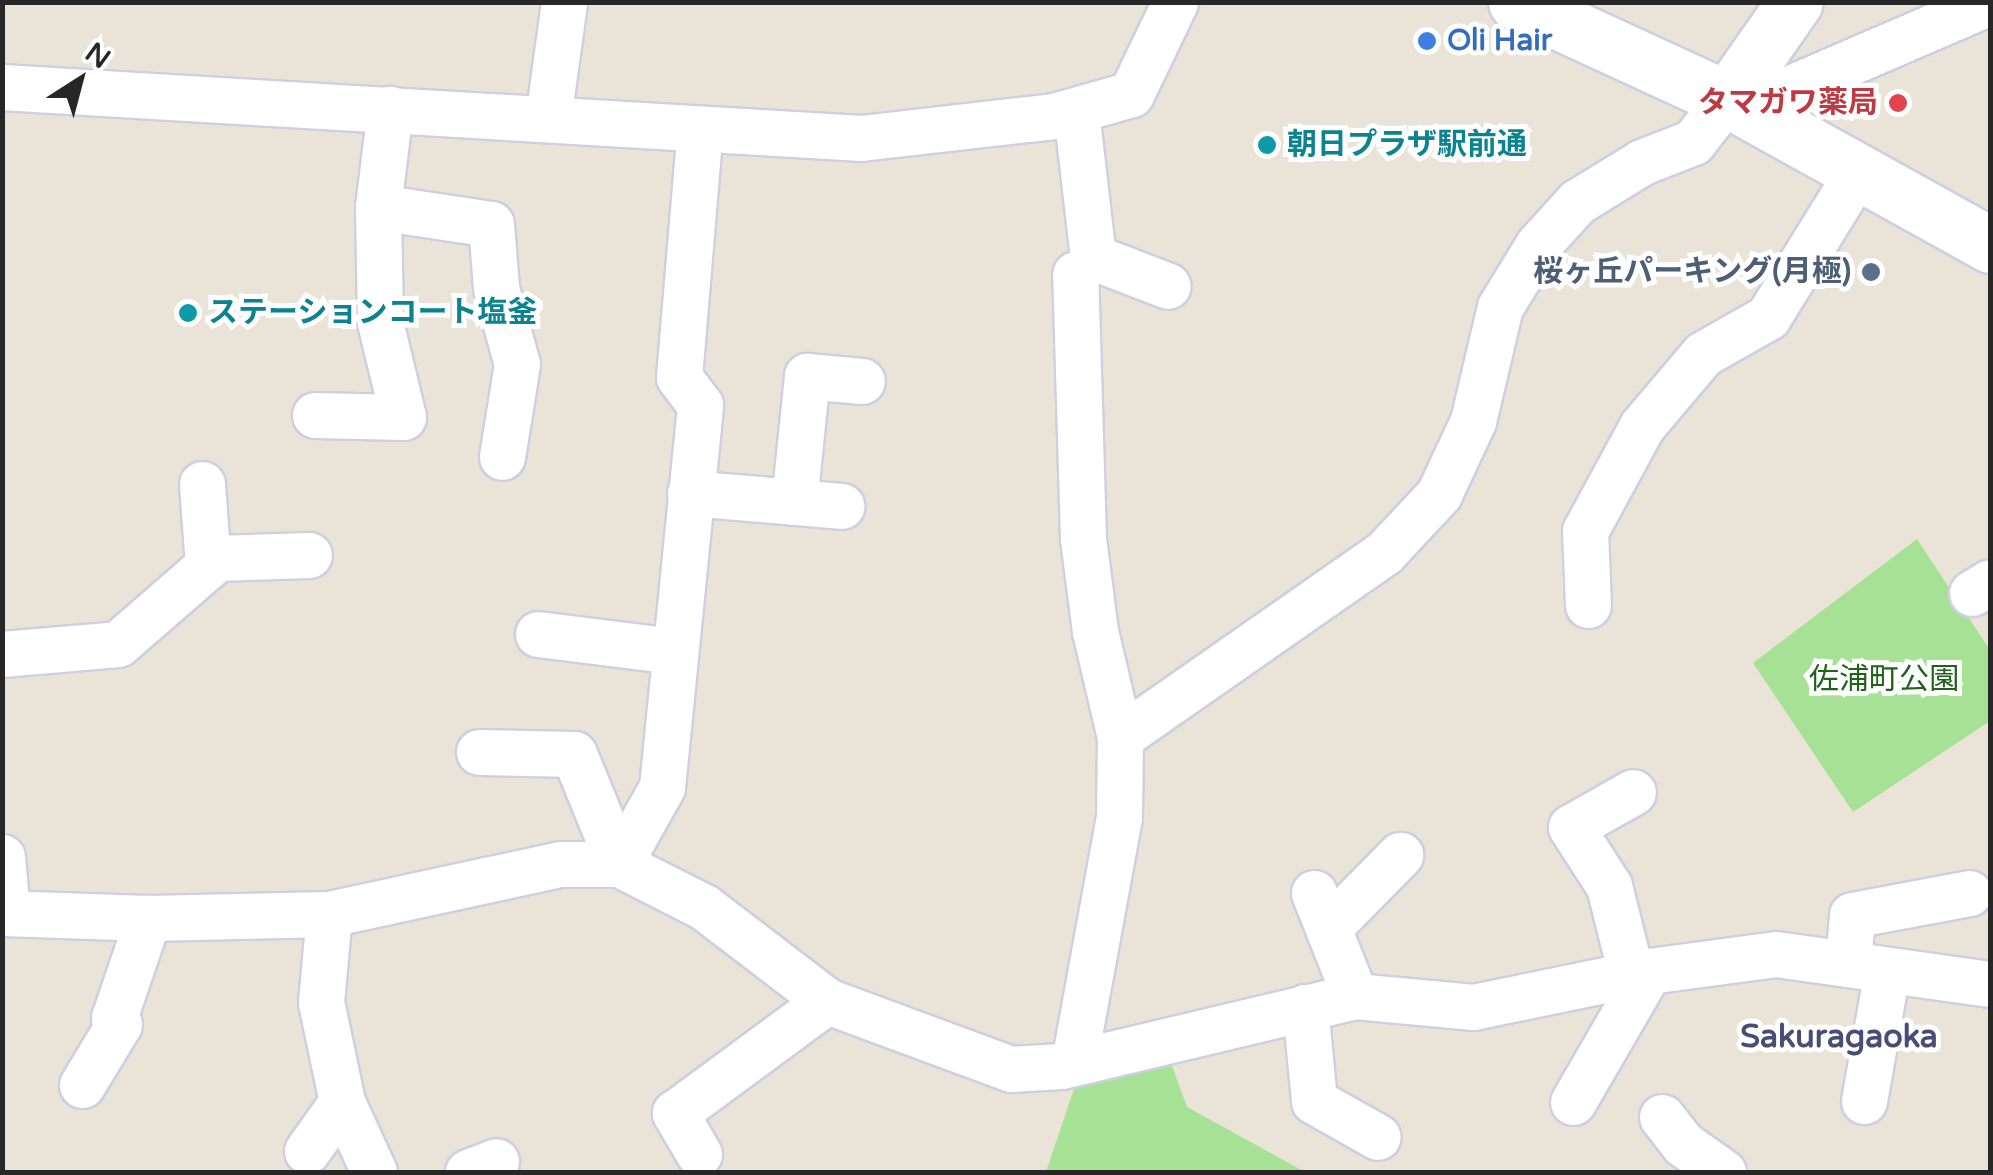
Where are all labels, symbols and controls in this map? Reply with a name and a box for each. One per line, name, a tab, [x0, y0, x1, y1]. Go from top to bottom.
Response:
place label: Oli Hair	[1447, 23, 1552, 59]
north arrow	[30, 30, 130, 130]
marker: Oli Hair	[1416, 30, 1438, 52]
text: N	[79, 35, 117, 76]
place label: タマガワ薬局	[1698, 85, 1878, 121]
marker: タマガワ薬局	[1887, 92, 1909, 114]
place label: 朝日プラザ駅前通	[1287, 127, 1527, 163]
marker: 朝日プラザ駅前通	[1256, 134, 1278, 156]
place label: 桜ヶ丘パーキング(月極)	[1532, 254, 1851, 290]
marker: 桜ヶ丘パーキング(月極)	[1860, 261, 1882, 283]
place label: ステーションコート塩釜	[208, 295, 538, 331]
marker: ステーションコート塩釜	[177, 302, 199, 324]
park label: 佐浦町公園	[1809, 662, 1959, 698]
district label: Sakuragaoka	[1740, 1018, 1938, 1056]

